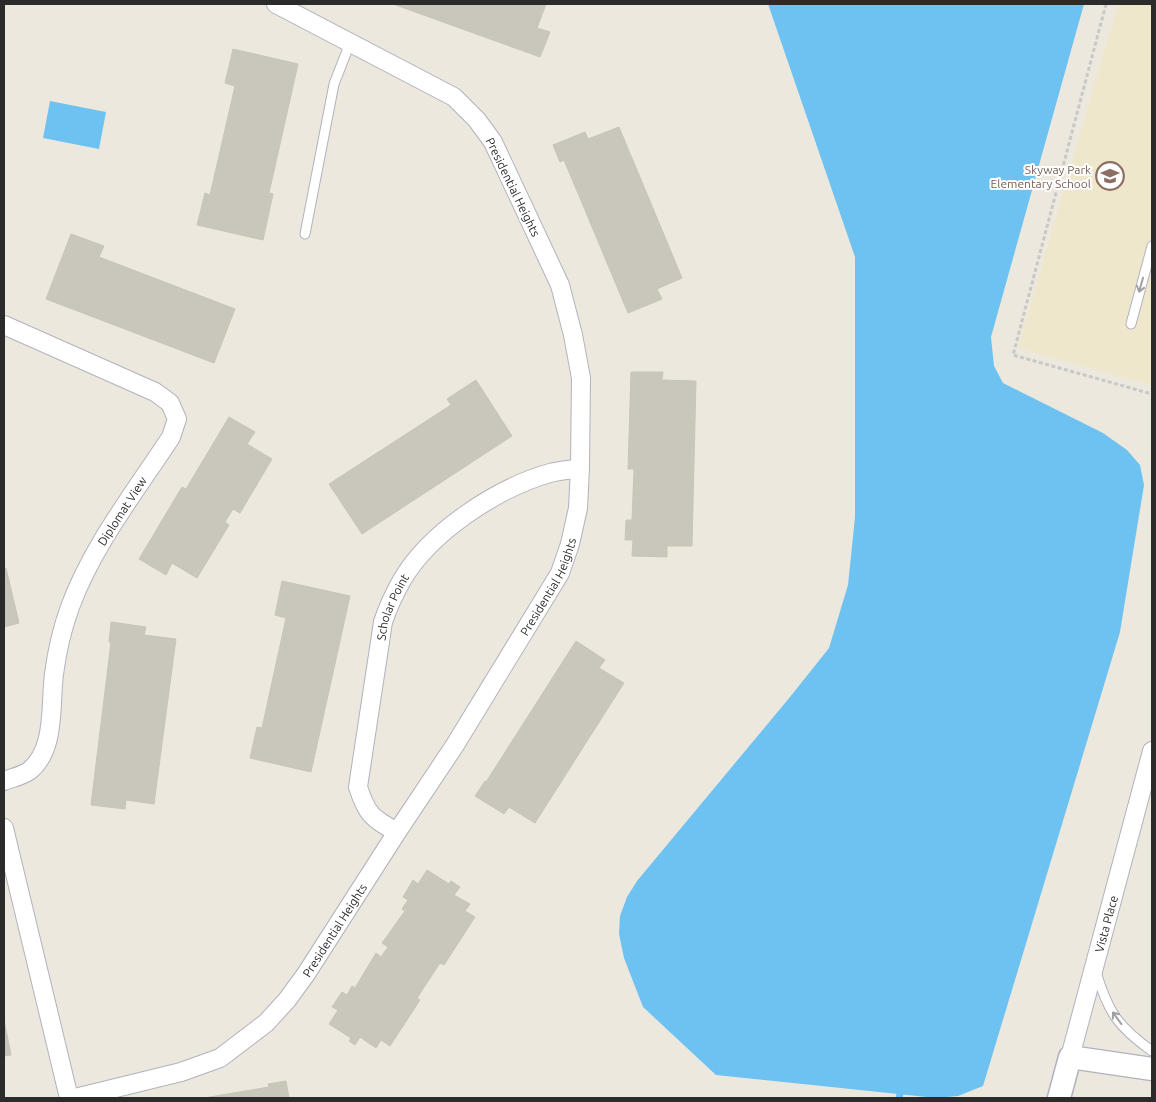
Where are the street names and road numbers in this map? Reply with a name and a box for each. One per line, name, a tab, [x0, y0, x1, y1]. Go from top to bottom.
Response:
street label: Presidential Heights	[483, 136, 543, 238]
street label: Diplomat View	[95, 474, 149, 548]
street label: Presidential Heights	[517, 537, 578, 638]
street label: Scholar Point	[374, 571, 411, 641]
street label: Presidential Heights	[299, 881, 369, 979]
street label: Vista Place	[1092, 894, 1120, 954]

